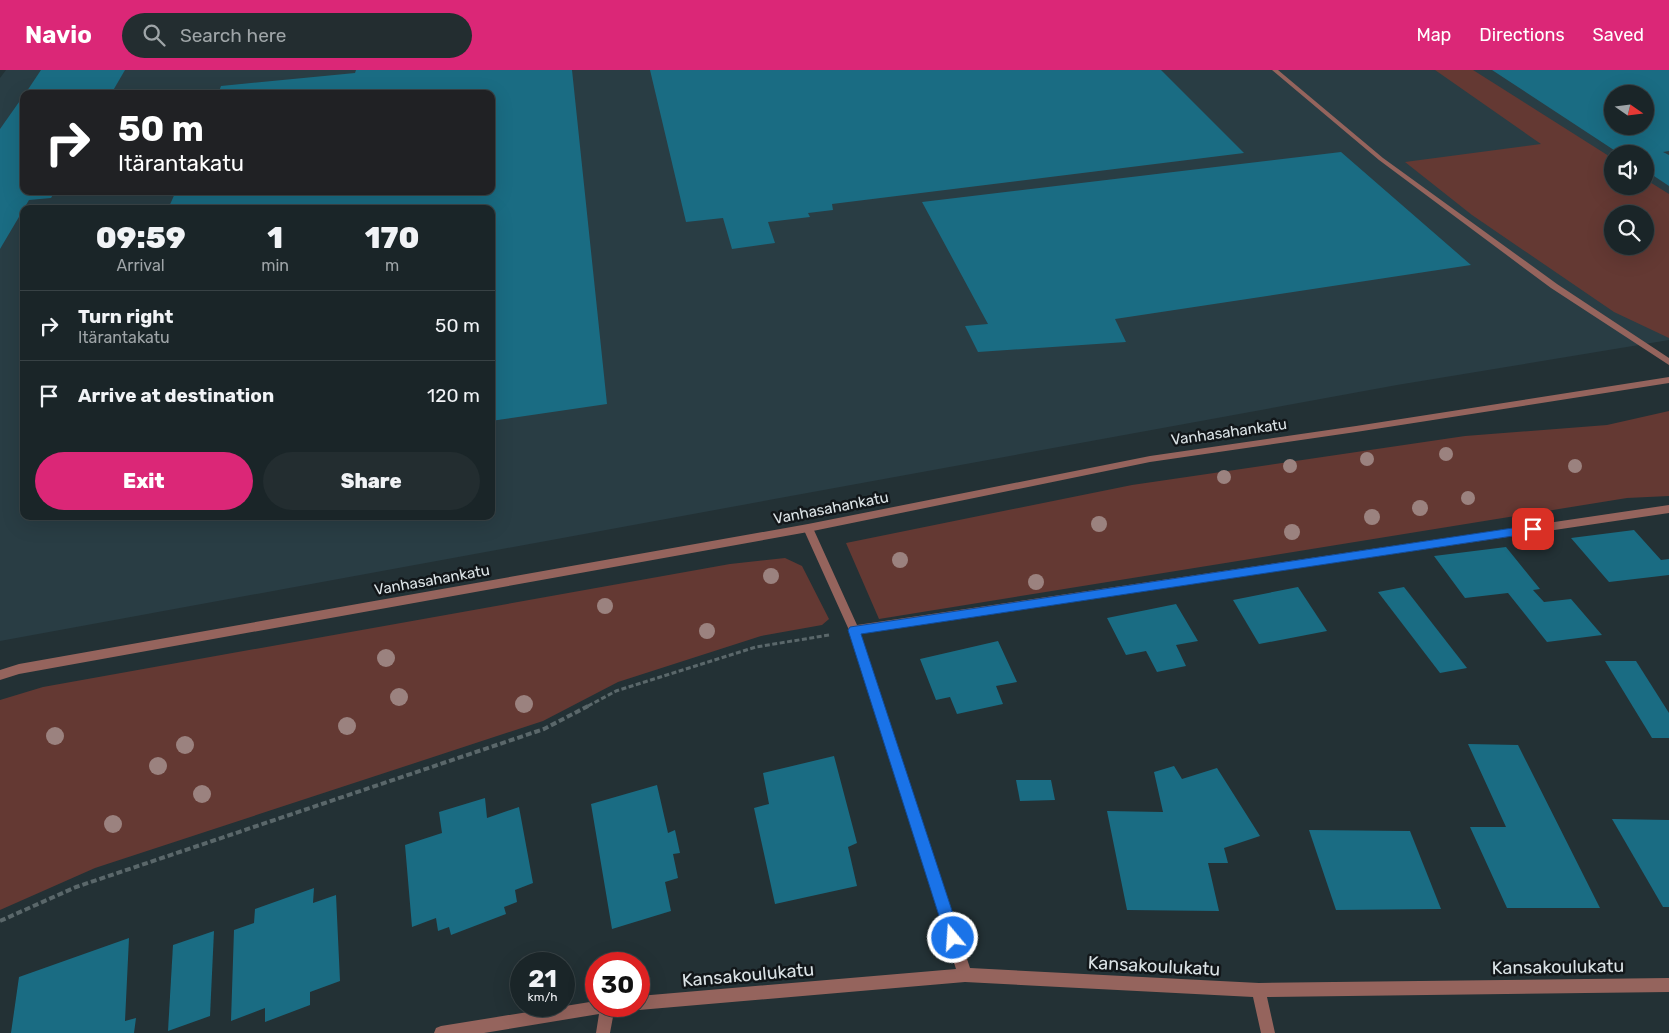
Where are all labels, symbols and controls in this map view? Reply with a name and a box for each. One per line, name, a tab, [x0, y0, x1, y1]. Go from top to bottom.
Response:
search box	[122, 13, 472, 58]
text: Navio	[25, 21, 92, 49]
icon: search	[140, 21, 168, 49]
text: Search here	[180, 24, 286, 47]
text: Map	[1416, 24, 1451, 46]
text: Directions	[1479, 24, 1565, 46]
text: Saved	[1593, 24, 1644, 46]
north arrow	[1604, 85, 1654, 135]
map controls	[1604, 85, 1654, 255]
text: 50 m	[118, 108, 204, 150]
icon: right	[35, 110, 100, 175]
button: sound	[1604, 145, 1654, 195]
text: Itärantakatu	[118, 150, 244, 177]
button: search	[1604, 205, 1654, 255]
text: 09:59	[96, 220, 186, 256]
text: 1	[267, 220, 283, 256]
text: 170	[365, 220, 419, 256]
text: Arrival	[117, 256, 165, 275]
text: min	[261, 256, 289, 275]
text: m	[385, 256, 399, 275]
text: Turn right	[78, 305, 173, 328]
icon: right	[35, 312, 63, 340]
text: 50 m	[435, 314, 480, 337]
text: Itärantakatu	[78, 328, 170, 347]
icon: arrive	[35, 382, 63, 410]
text: Arrive at destination	[78, 384, 274, 407]
text: 120 m	[427, 384, 480, 407]
street label: Vanhasahankatu	[1170, 415, 1288, 449]
button: Exit	[35, 452, 253, 510]
button: Share	[263, 452, 480, 510]
street label: Vanhasahankatu	[772, 488, 890, 528]
pin	[1512, 508, 1554, 550]
icon: arrive	[1519, 515, 1547, 543]
street label: Vanhasahankatu	[373, 561, 491, 599]
position arrow	[926, 911, 978, 963]
speed limit sign: 30	[585, 952, 650, 1017]
street label: Kansakoulukatu	[1087, 952, 1221, 980]
street label: Kansakoulukatu	[1491, 955, 1625, 979]
street label: Kansakoulukatu	[681, 958, 815, 992]
text: 21	[528, 964, 557, 993]
text: km/h	[528, 990, 557, 1004]

